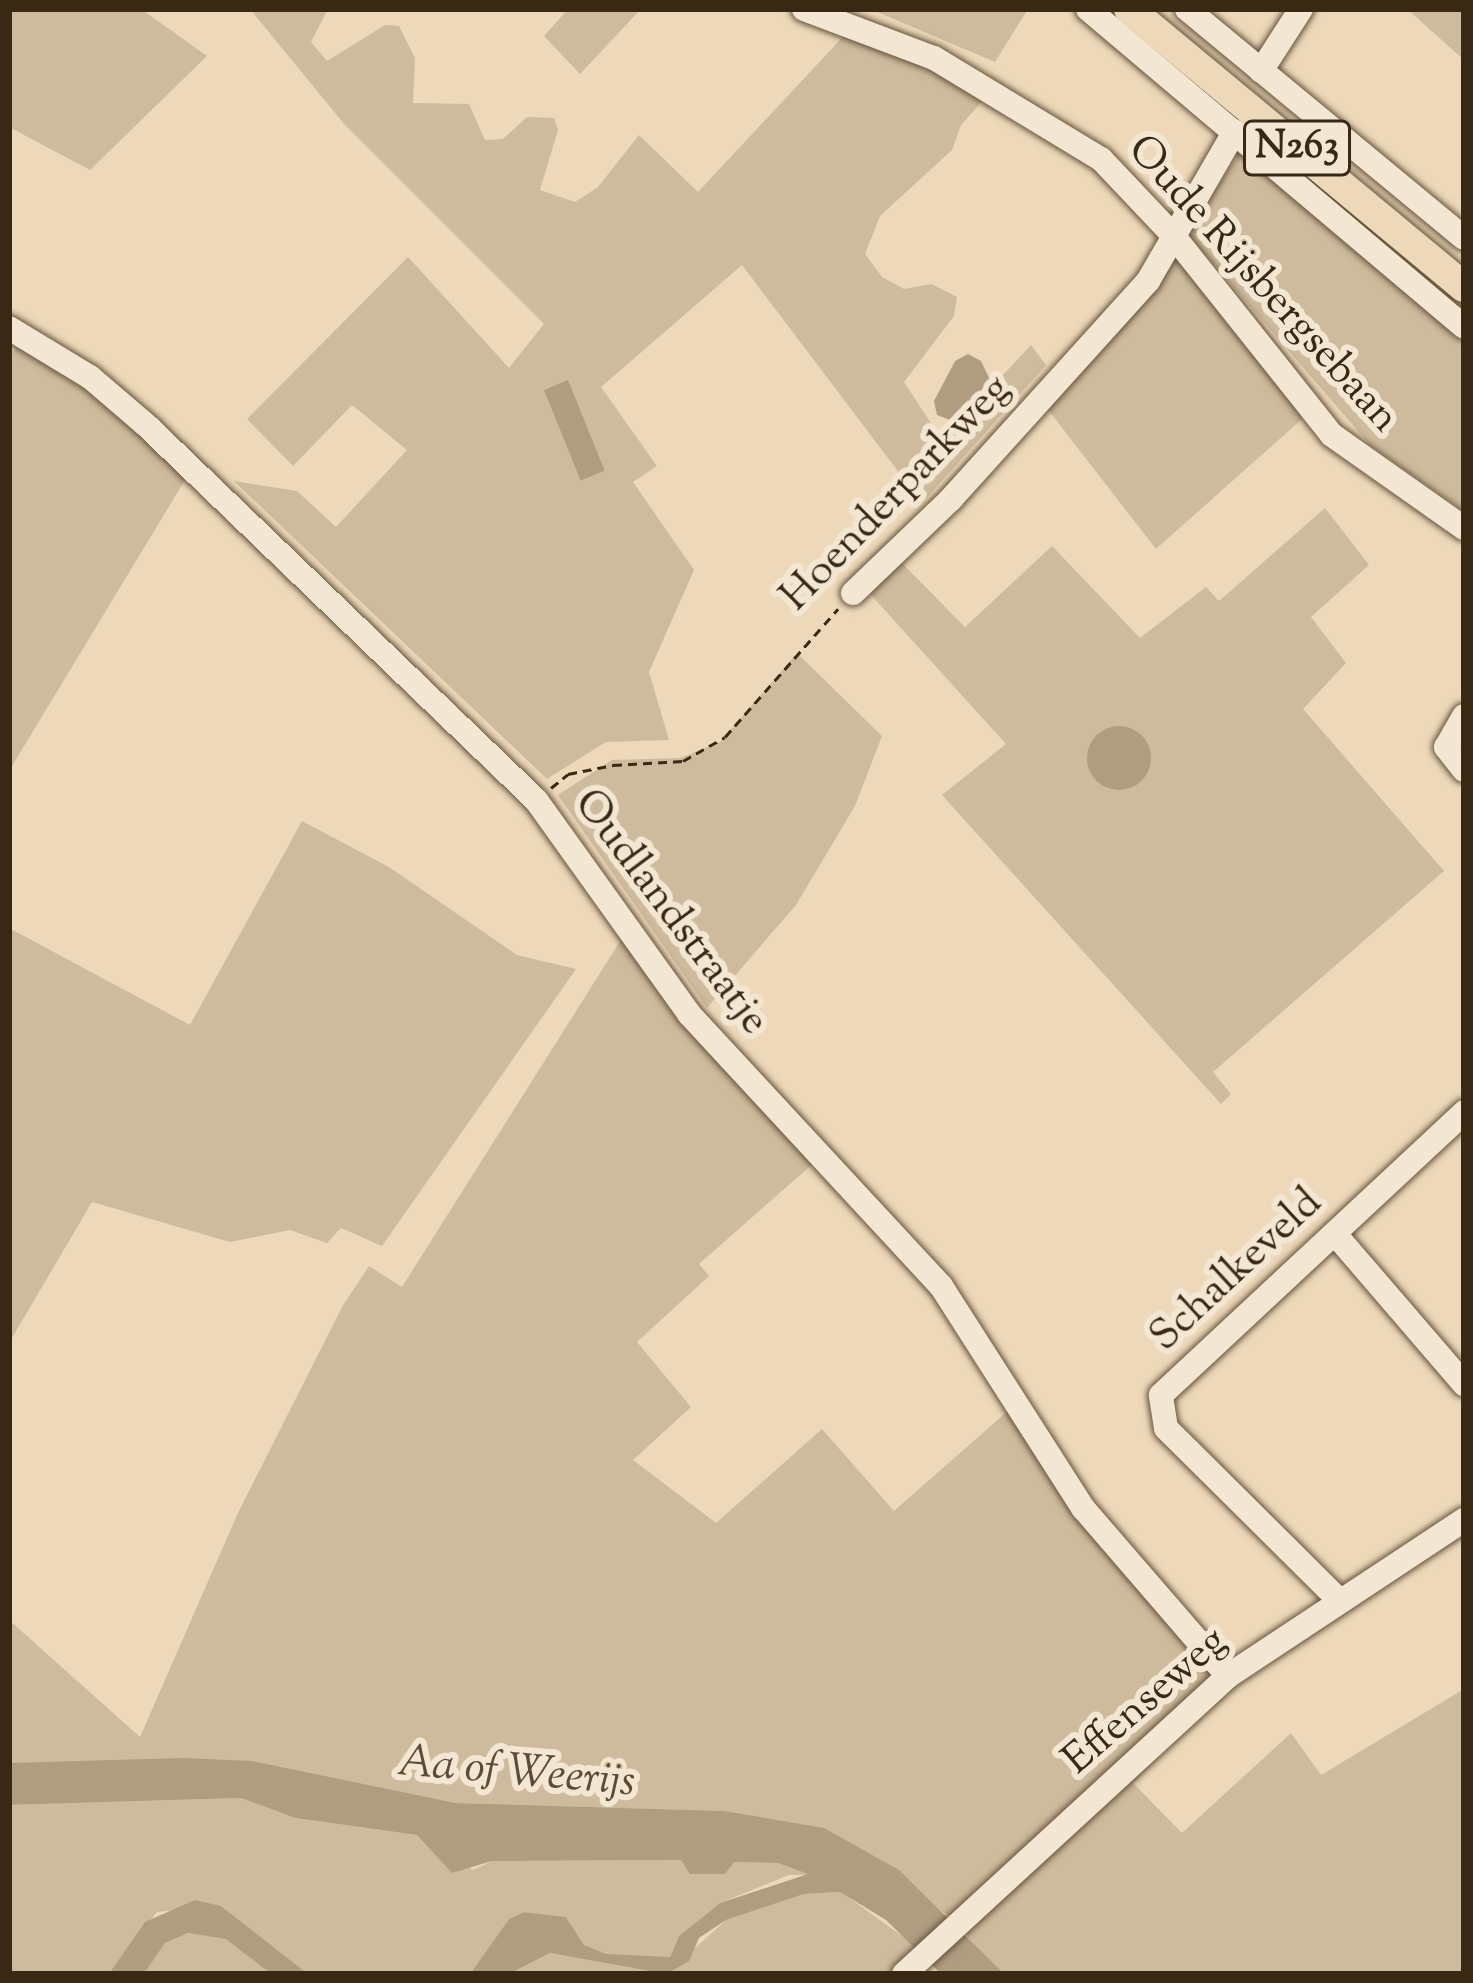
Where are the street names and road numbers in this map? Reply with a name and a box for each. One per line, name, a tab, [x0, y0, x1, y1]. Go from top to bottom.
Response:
road number: N263	[1243, 115, 1351, 181]
street label: Oude Rijsbergsebaan	[1115, 126, 1409, 444]
street label: Hoenderparkweg	[772, 365, 1022, 623]
street label: Oudlandstraatje	[562, 781, 778, 1045]
street label: Schalkeveld	[1141, 1179, 1333, 1363]
street label: Effenseweg	[1054, 1617, 1238, 1787]

